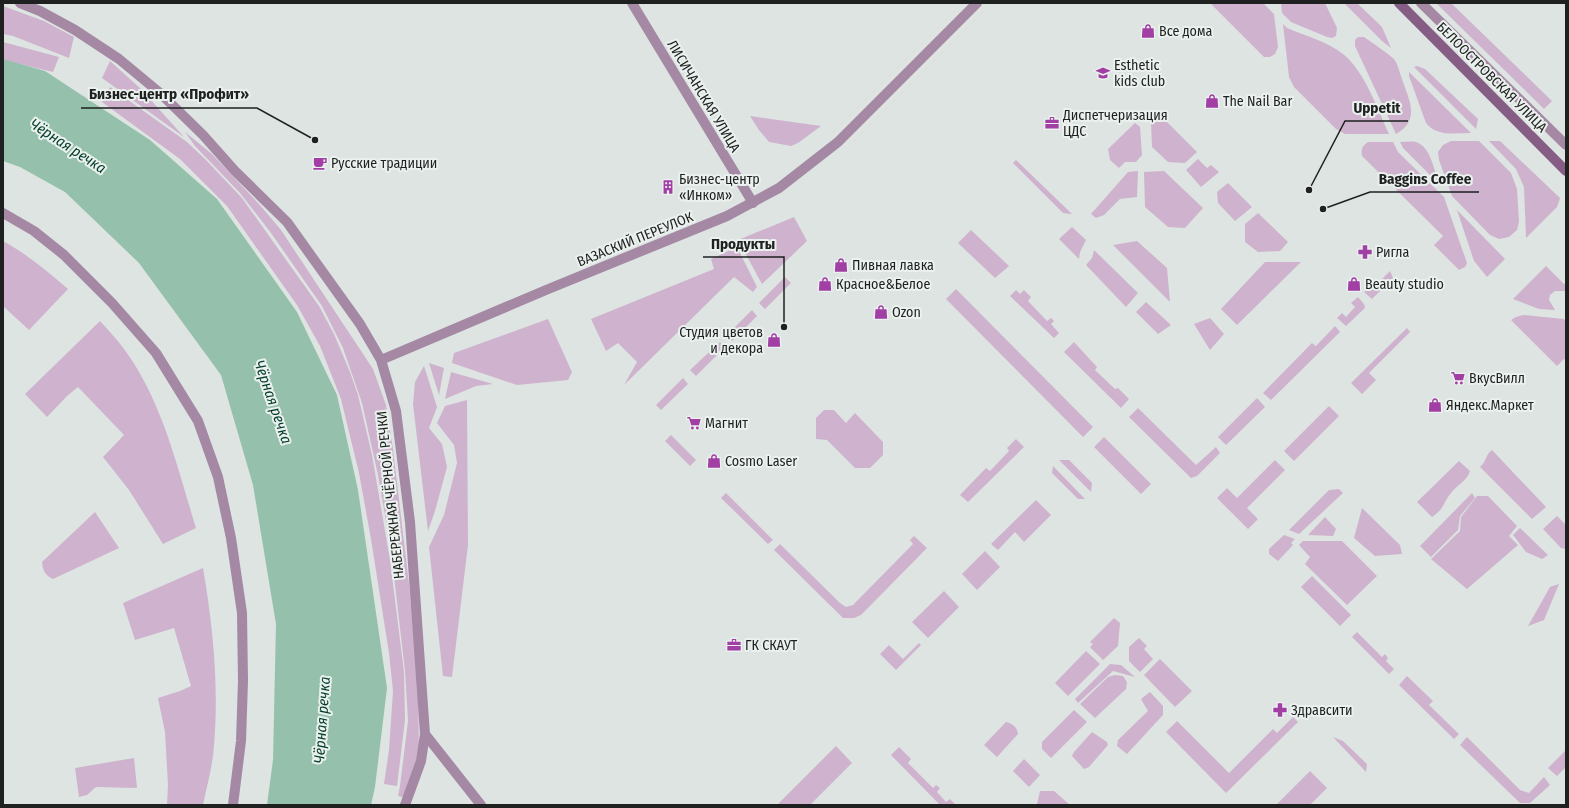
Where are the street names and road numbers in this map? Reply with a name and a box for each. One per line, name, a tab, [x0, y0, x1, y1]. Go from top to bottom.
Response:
street label: БЕЛООСТРОВСКАЯ УЛИЦА	[1433, 19, 1551, 136]
street label: ЛИСИЧАНСКАЯ УЛИЦА	[663, 37, 744, 156]
street label: ВАЗАСКИЙ ПЕРЕУЛОК	[575, 208, 696, 270]
street label: НАБЕРЕЖНАЯ ЧЁРНОЙ РЕЧКИ	[373, 410, 408, 580]

